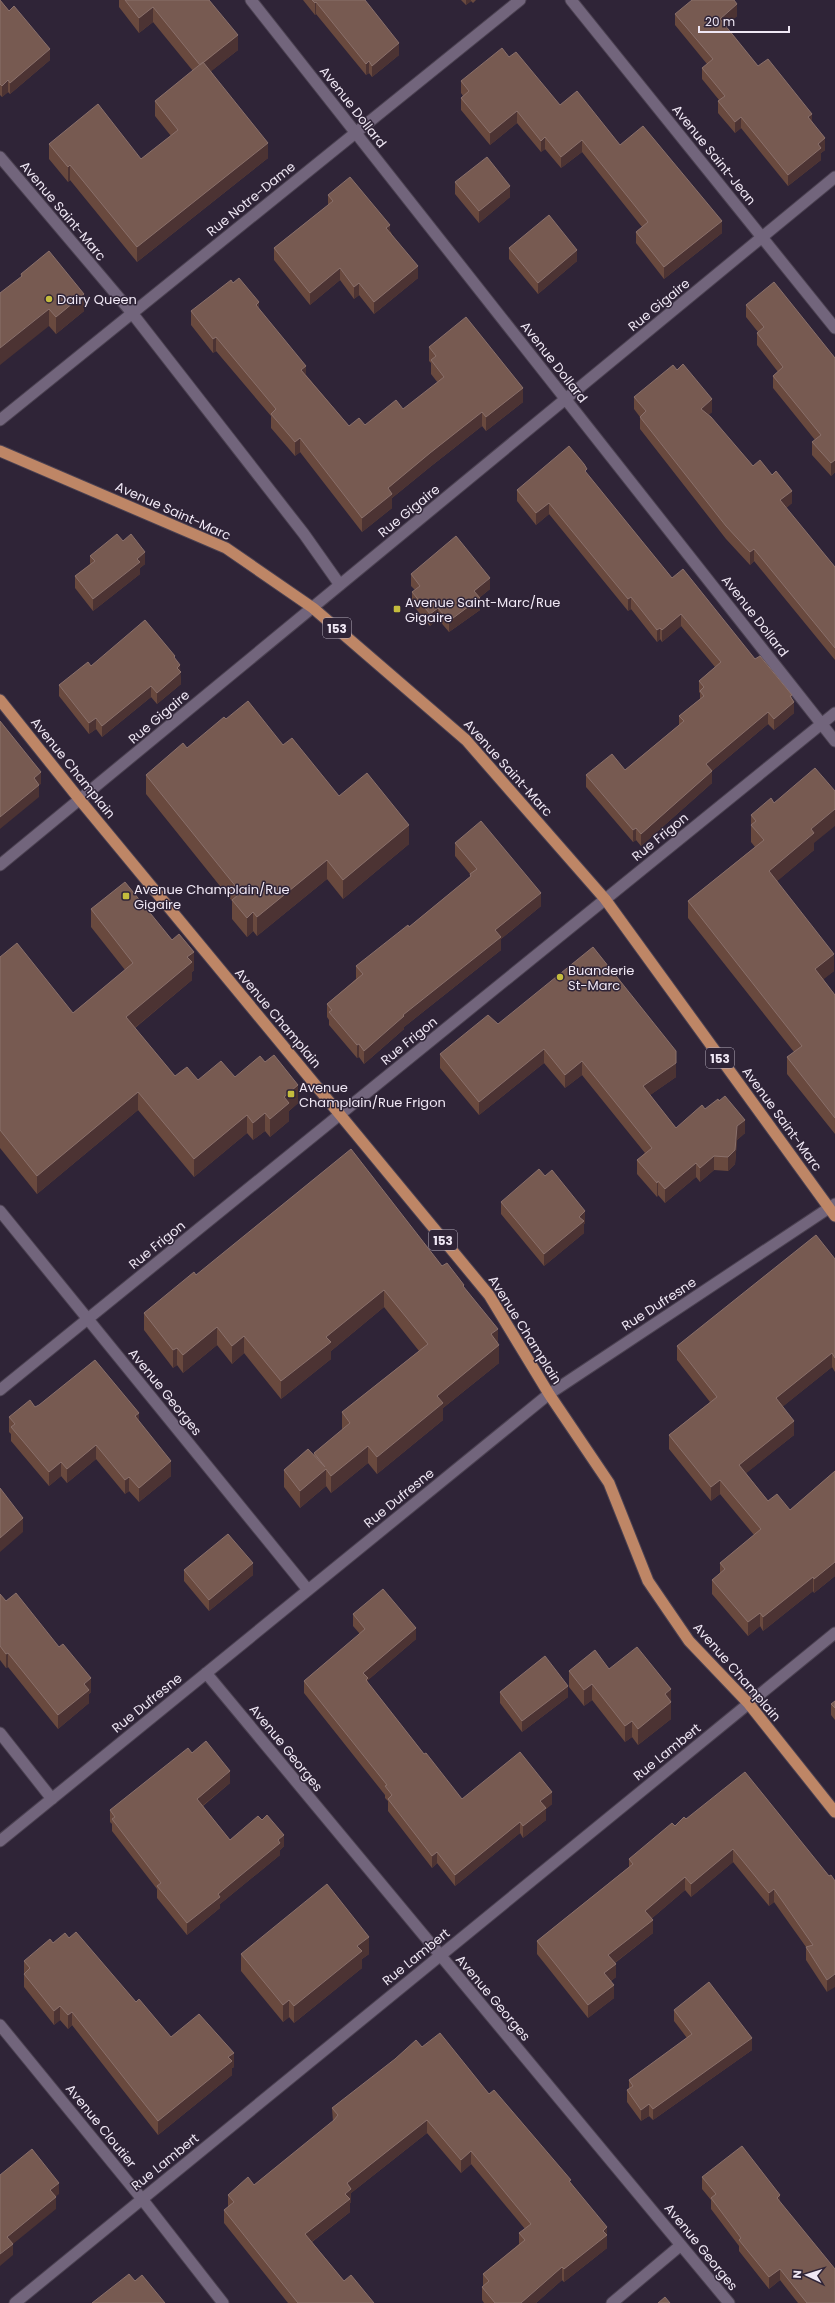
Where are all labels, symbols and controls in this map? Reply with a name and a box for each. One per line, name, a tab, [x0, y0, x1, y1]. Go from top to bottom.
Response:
scale bar	[699, 8, 789, 34]
text: 20 m	[705, 13, 735, 30]
street label: Avenue Dollard	[315, 62, 391, 152]
street label: Avenue Saint-Jean	[668, 101, 760, 209]
street label: Avenue Saint-Marc	[16, 157, 110, 265]
street label: Rue Notre-Dame	[202, 157, 300, 241]
street label: Rue Gigaire	[624, 274, 694, 336]
place label: Dairy Queen	[57, 290, 137, 309]
marker: Dairy Queen	[44, 294, 54, 304]
street label: Avenue Dollard	[516, 317, 592, 407]
street label: Avenue Saint-Marc	[112, 477, 234, 545]
street label: Rue Gigaire	[374, 480, 444, 542]
street label: Avenue Dollard	[717, 571, 793, 661]
place label: Avenue Saint-Marc/Rue Gigaire	[405, 593, 560, 627]
marker: Avenue Saint-Marc/Rue Gigaire	[392, 604, 402, 614]
road number: 153	[323, 618, 351, 638]
street label: Rue Gigaire	[124, 686, 194, 748]
street label: Avenue Champlain	[26, 713, 120, 823]
street label: Avenue Saint-Marc	[459, 715, 557, 821]
street label: Rue Frigon	[628, 808, 692, 866]
place label: Avenue Champlain/Rue Gigaire	[134, 880, 290, 914]
marker: Avenue Champlain/Rue Gigaire	[121, 891, 131, 901]
place label: Buanderie St-Marc	[568, 961, 634, 995]
street label: Avenue Champlain	[231, 964, 325, 1072]
marker: Buanderie St-Marc	[555, 972, 565, 982]
street label: Rue Frigon	[377, 1012, 441, 1070]
road number: 153	[706, 1048, 734, 1068]
street label: Avenue Saint-Marc	[738, 1063, 826, 1175]
place label: Avenue Champlain/Rue Frigon	[299, 1078, 446, 1112]
marker: Avenue Champlain/Rue Frigon	[286, 1089, 296, 1099]
street label: Rue Frigon	[125, 1216, 189, 1274]
road number: 153	[429, 1230, 457, 1250]
street label: Avenue Champlain	[484, 1272, 566, 1388]
street label: Rue Dufresne	[618, 1273, 700, 1335]
street label: Avenue Georges	[124, 1344, 206, 1440]
street label: Rue Dufresne	[360, 1464, 438, 1532]
street label: Avenue Champlain	[689, 1619, 785, 1725]
street label: Rue Dufresne	[108, 1669, 186, 1737]
street label: Avenue Georges	[245, 1700, 327, 1796]
street label: Rue Lambert	[629, 1719, 705, 1785]
street label: Rue Lambert	[378, 1924, 454, 1990]
street label: Avenue Georges	[451, 1951, 535, 2045]
street label: Avenue Cloutier	[61, 2080, 141, 2172]
street label: Rue Lambert	[127, 2129, 203, 2195]
street label: Avenue Georges	[660, 2199, 742, 2295]
north arrow	[787, 2255, 827, 2295]
text: N	[789, 2270, 805, 2279]

